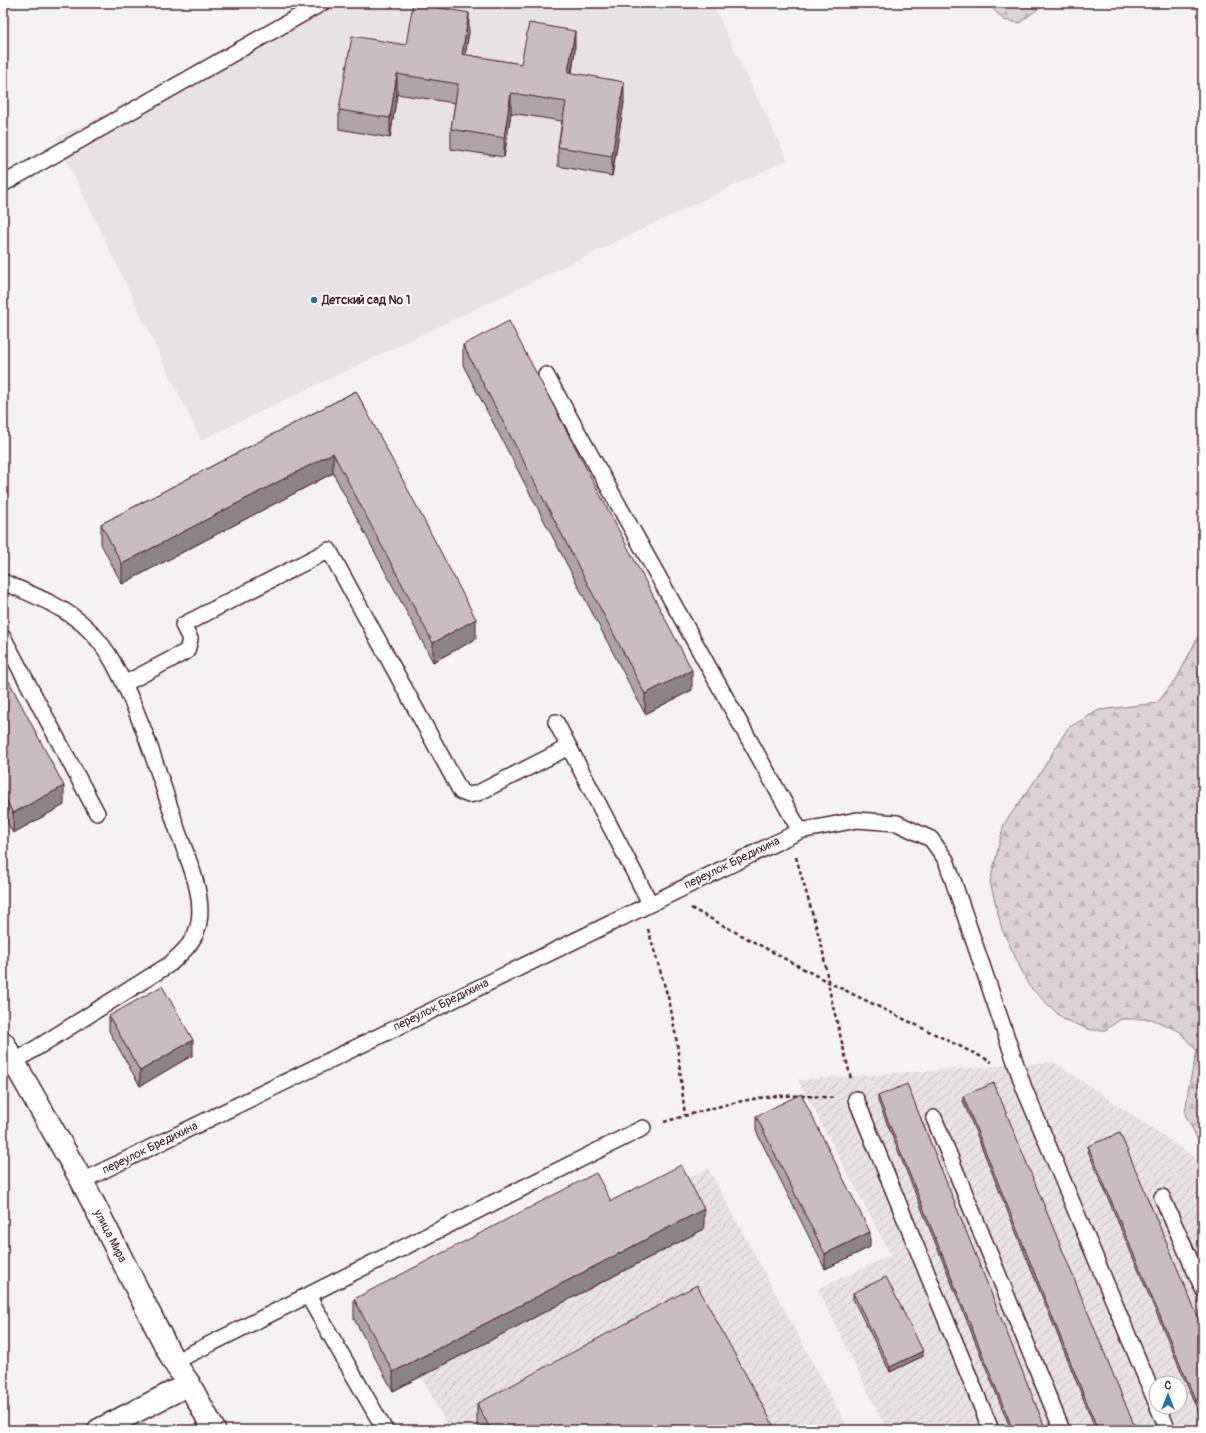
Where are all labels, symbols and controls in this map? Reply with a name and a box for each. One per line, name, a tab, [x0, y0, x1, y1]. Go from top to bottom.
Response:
place label: Детский сад № 1	[321, 293, 410, 308]
marker: Детский сад № 1	[309, 295, 319, 305]
street label: переулок Бредихина	[682, 833, 783, 893]
street label: переулок Бредихина	[391, 975, 492, 1035]
street label: переулок Бредихина	[100, 1118, 201, 1178]
street label: улица Мира	[90, 1206, 130, 1265]
north arrow	[1148, 1375, 1188, 1415]
text: С	[1165, 1379, 1172, 1392]

